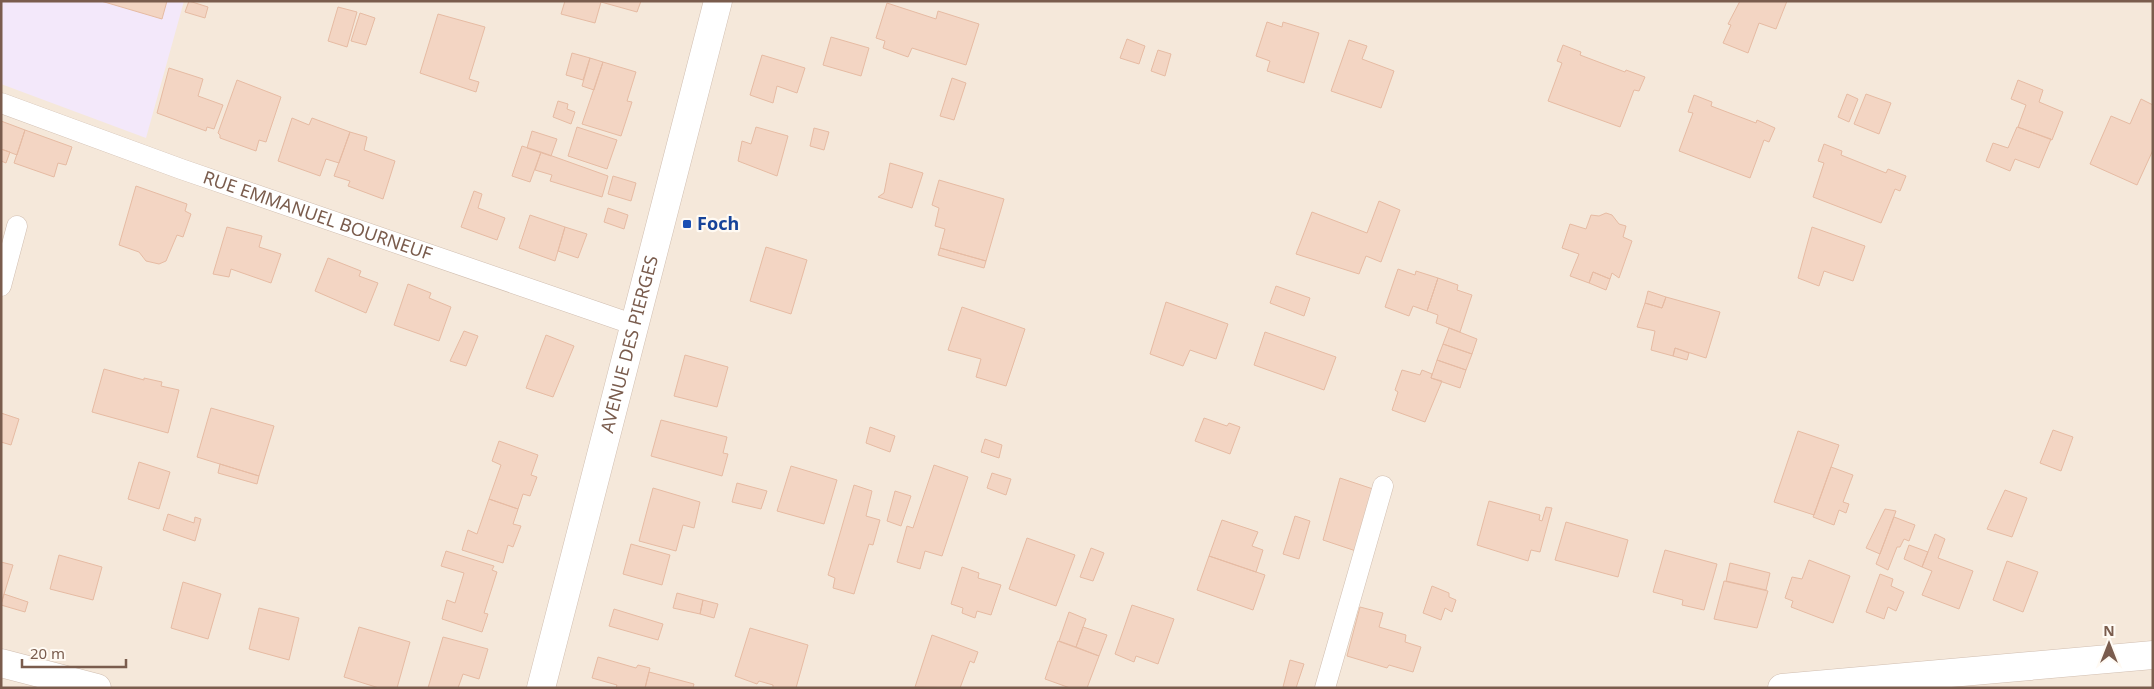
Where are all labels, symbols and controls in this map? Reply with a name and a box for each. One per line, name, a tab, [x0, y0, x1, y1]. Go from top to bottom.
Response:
street label: RUE EMMANUEL BOURNEUF	[200, 164, 435, 265]
place label: Foch	[697, 211, 739, 235]
marker: Foch	[681, 218, 693, 230]
street label: AVENUE DES PIERGES	[594, 253, 663, 435]
north arrow	[2084, 619, 2134, 669]
text: N	[2103, 621, 2115, 640]
scale bar	[22, 636, 126, 668]
text: 20 m	[30, 643, 65, 663]

